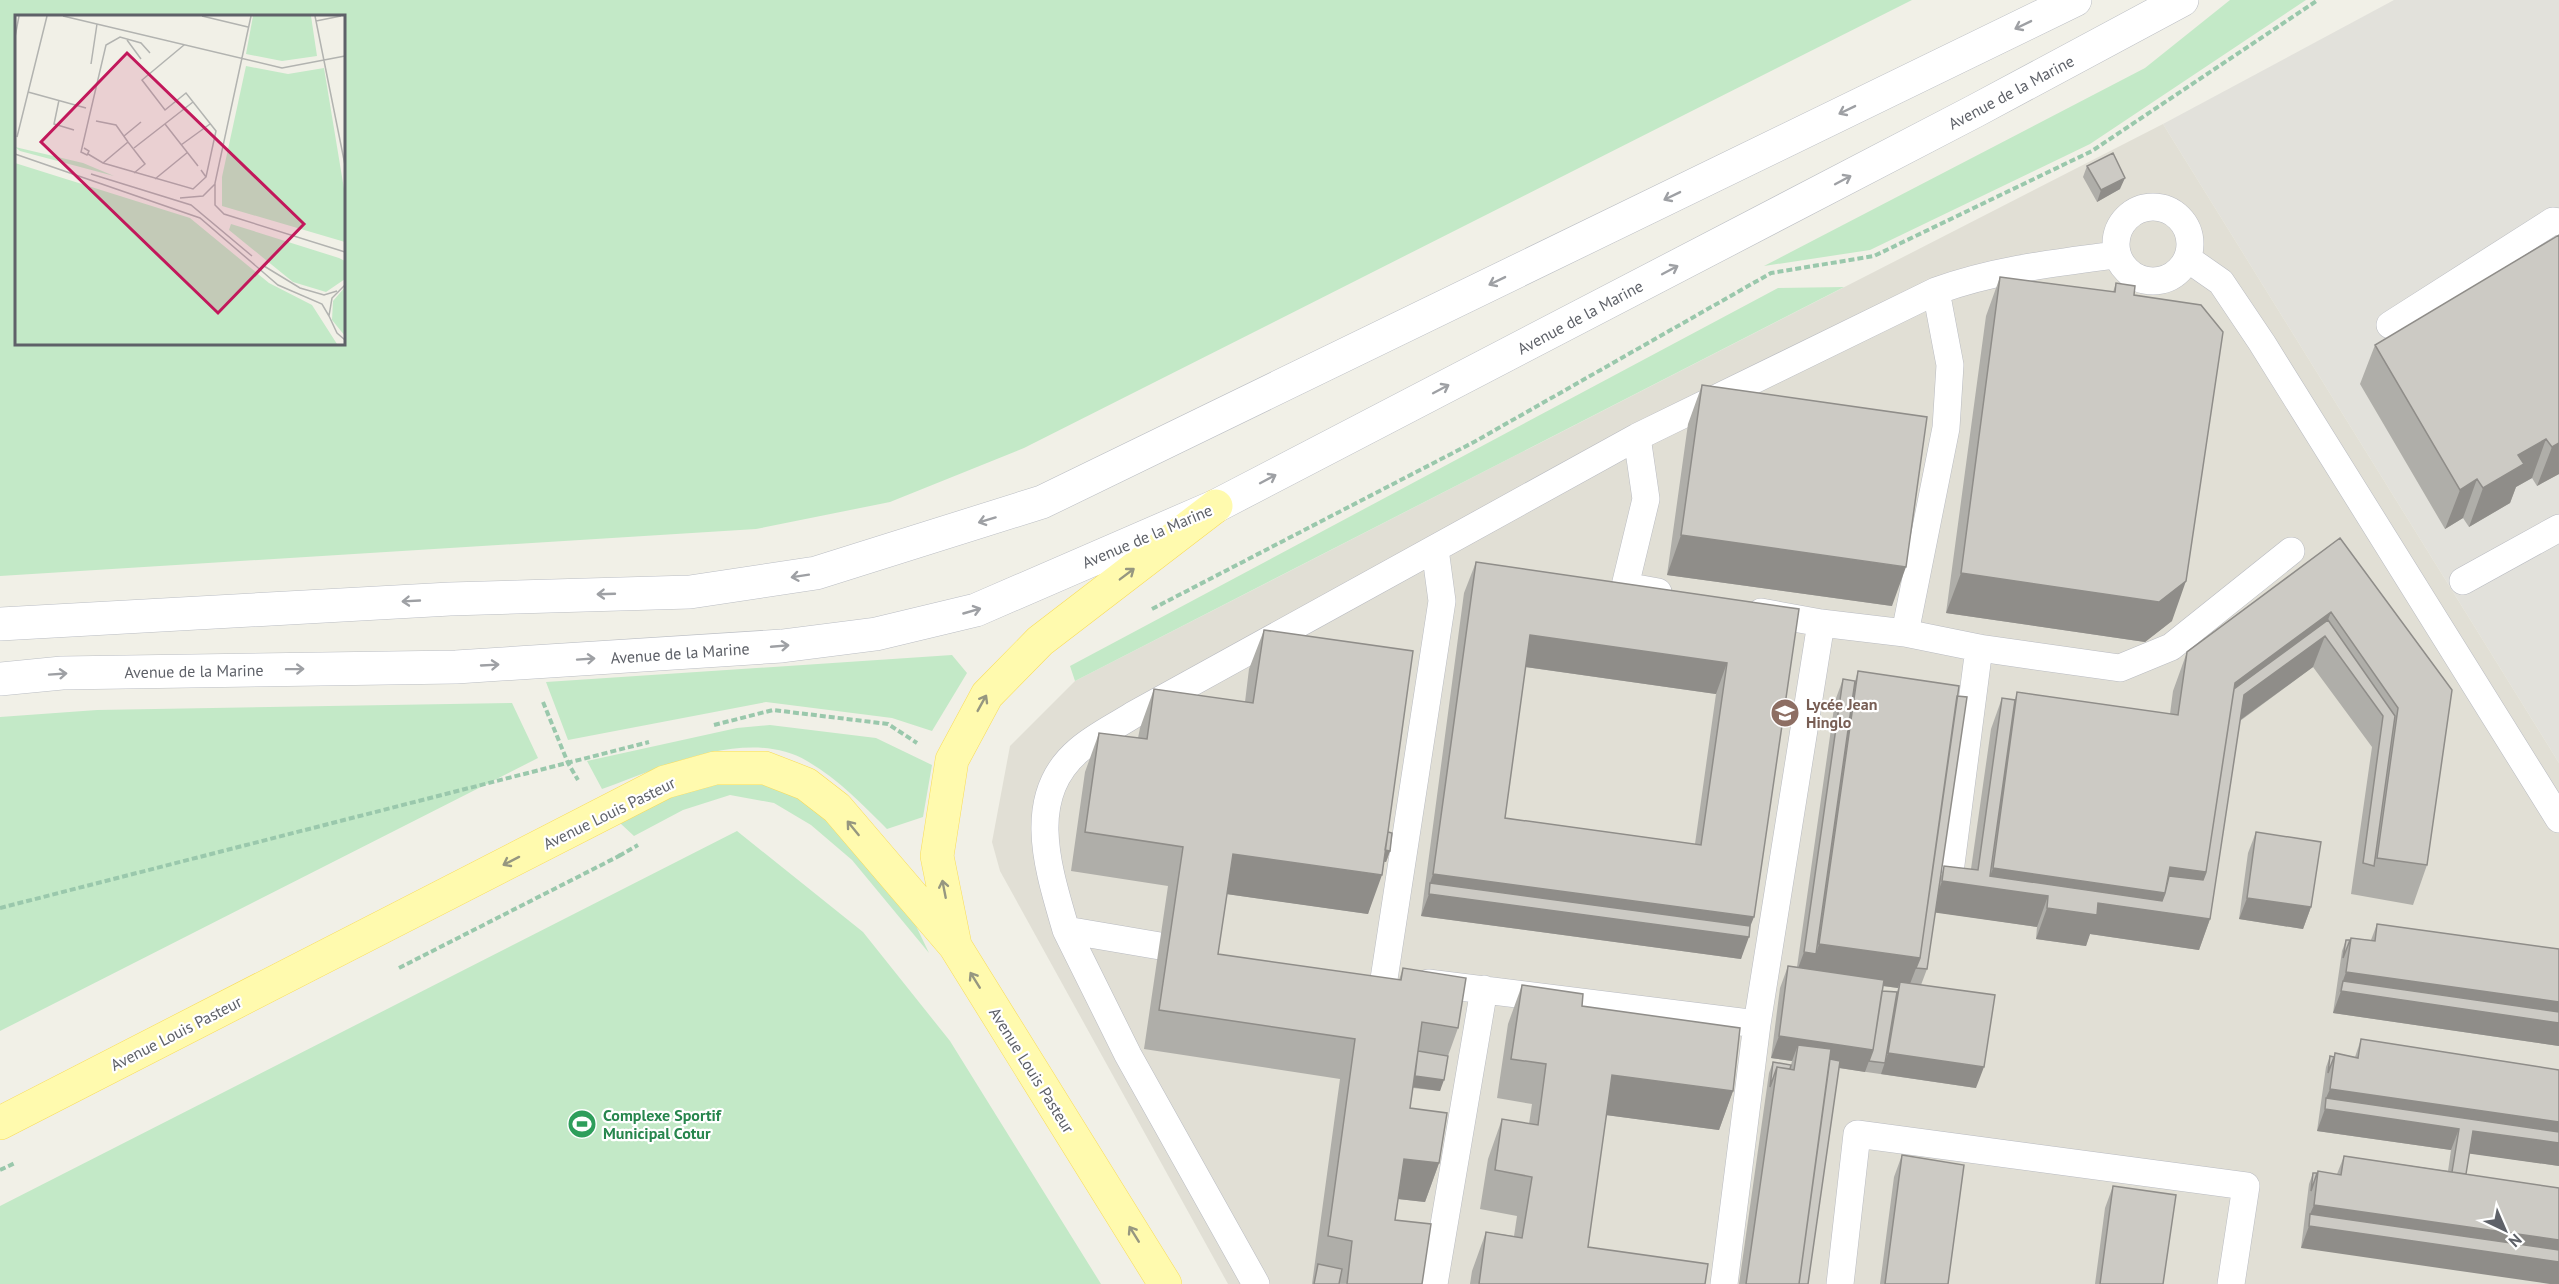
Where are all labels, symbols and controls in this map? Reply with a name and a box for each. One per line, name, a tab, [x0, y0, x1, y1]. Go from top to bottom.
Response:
inset map	[15, 15, 345, 345]
one-way arrow	[2014, 20, 2032, 32]
street label: Avenue de la Marine	[1945, 50, 2077, 134]
one-way arrow	[1839, 105, 1857, 117]
one-way arrow	[1833, 174, 1851, 185]
one-way arrow	[1663, 190, 1681, 202]
one-way arrow	[1660, 264, 1678, 275]
street label: Avenue de la Marine	[1514, 275, 1646, 359]
one-way arrow	[1488, 276, 1506, 287]
one-way arrow	[1432, 383, 1449, 395]
one-way arrow	[1259, 473, 1276, 485]
street label: Avenue de la Marine	[1079, 500, 1215, 572]
one-way arrow	[977, 515, 996, 526]
one-way arrow	[1119, 568, 1135, 581]
one-way arrow	[791, 570, 810, 581]
one-way arrow	[597, 589, 617, 600]
one-way arrow	[402, 595, 422, 606]
one-way arrow	[962, 605, 981, 616]
street label: Avenue de la Marine	[610, 638, 750, 668]
one-way arrow	[770, 640, 790, 651]
one-way arrow	[575, 653, 595, 664]
one-way arrow	[480, 659, 500, 670]
street label: Avenue de la Marine	[124, 660, 264, 682]
one-way arrow	[285, 663, 305, 675]
one-way arrow	[48, 668, 68, 679]
place label: Lycée Jean Hinglo	[1806, 694, 1877, 732]
one-way arrow	[977, 695, 989, 712]
school or university icon: Lycée Jean Hinglo	[1769, 697, 1801, 729]
street label: Avenue Louis Pasteur	[540, 772, 679, 854]
one-way arrow	[847, 820, 860, 836]
one-way arrow	[503, 856, 521, 867]
one-way arrow	[938, 880, 949, 899]
one-way arrow	[969, 971, 982, 988]
street label: Avenue Louis Pasteur	[107, 991, 245, 1075]
street label: Avenue Louis Pasteur	[985, 1003, 1079, 1137]
place label: Complexe Sportif Municipal Cotur	[603, 1105, 722, 1143]
sports icon: Complexe Sportif Municipal Cotur	[566, 1108, 598, 1140]
north arrow	[2475, 1200, 2535, 1260]
one-way arrow	[1127, 1226, 1139, 1243]
text: N	[2505, 1230, 2526, 1252]

